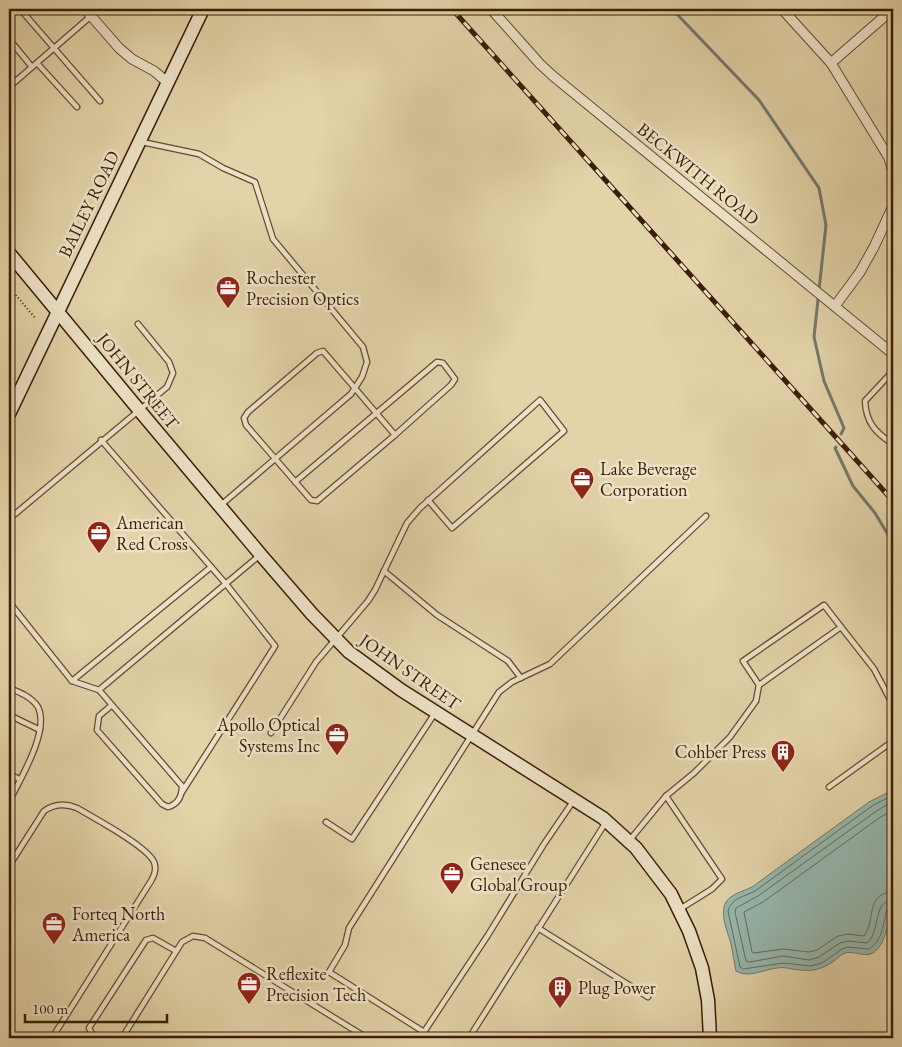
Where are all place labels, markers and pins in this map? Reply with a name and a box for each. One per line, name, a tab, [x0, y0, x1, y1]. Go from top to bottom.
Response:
place label: Rochester Precision Optics	[246, 266, 359, 310]
office icon: Rochester Precision Optics	[215, 275, 241, 309]
place label: Lake Beverage Corporation	[600, 457, 697, 501]
office icon: Lake Beverage Corporation	[569, 466, 595, 500]
place label: American Red Cross	[115, 511, 188, 555]
office icon: American Red Cross	[86, 520, 112, 554]
place label: Apollo Optical Systems Inc	[216, 713, 320, 757]
office icon: Apollo Optical Systems Inc	[324, 722, 350, 756]
building icon: Cohber Press	[770, 739, 796, 773]
place label: Cohber Press	[675, 740, 766, 763]
place label: Genesee Global Group	[470, 852, 567, 896]
office icon: Genesee Global Group	[439, 861, 465, 895]
place label: Forteq North America	[71, 902, 165, 946]
office icon: Forteq North America	[41, 911, 67, 945]
place label: Reflexite Precision Tech	[266, 962, 366, 1006]
office icon: Reflexite Precision Tech	[236, 971, 262, 1005]
building icon: Plug Power	[547, 975, 573, 1009]
place label: Plug Power	[578, 976, 656, 999]

